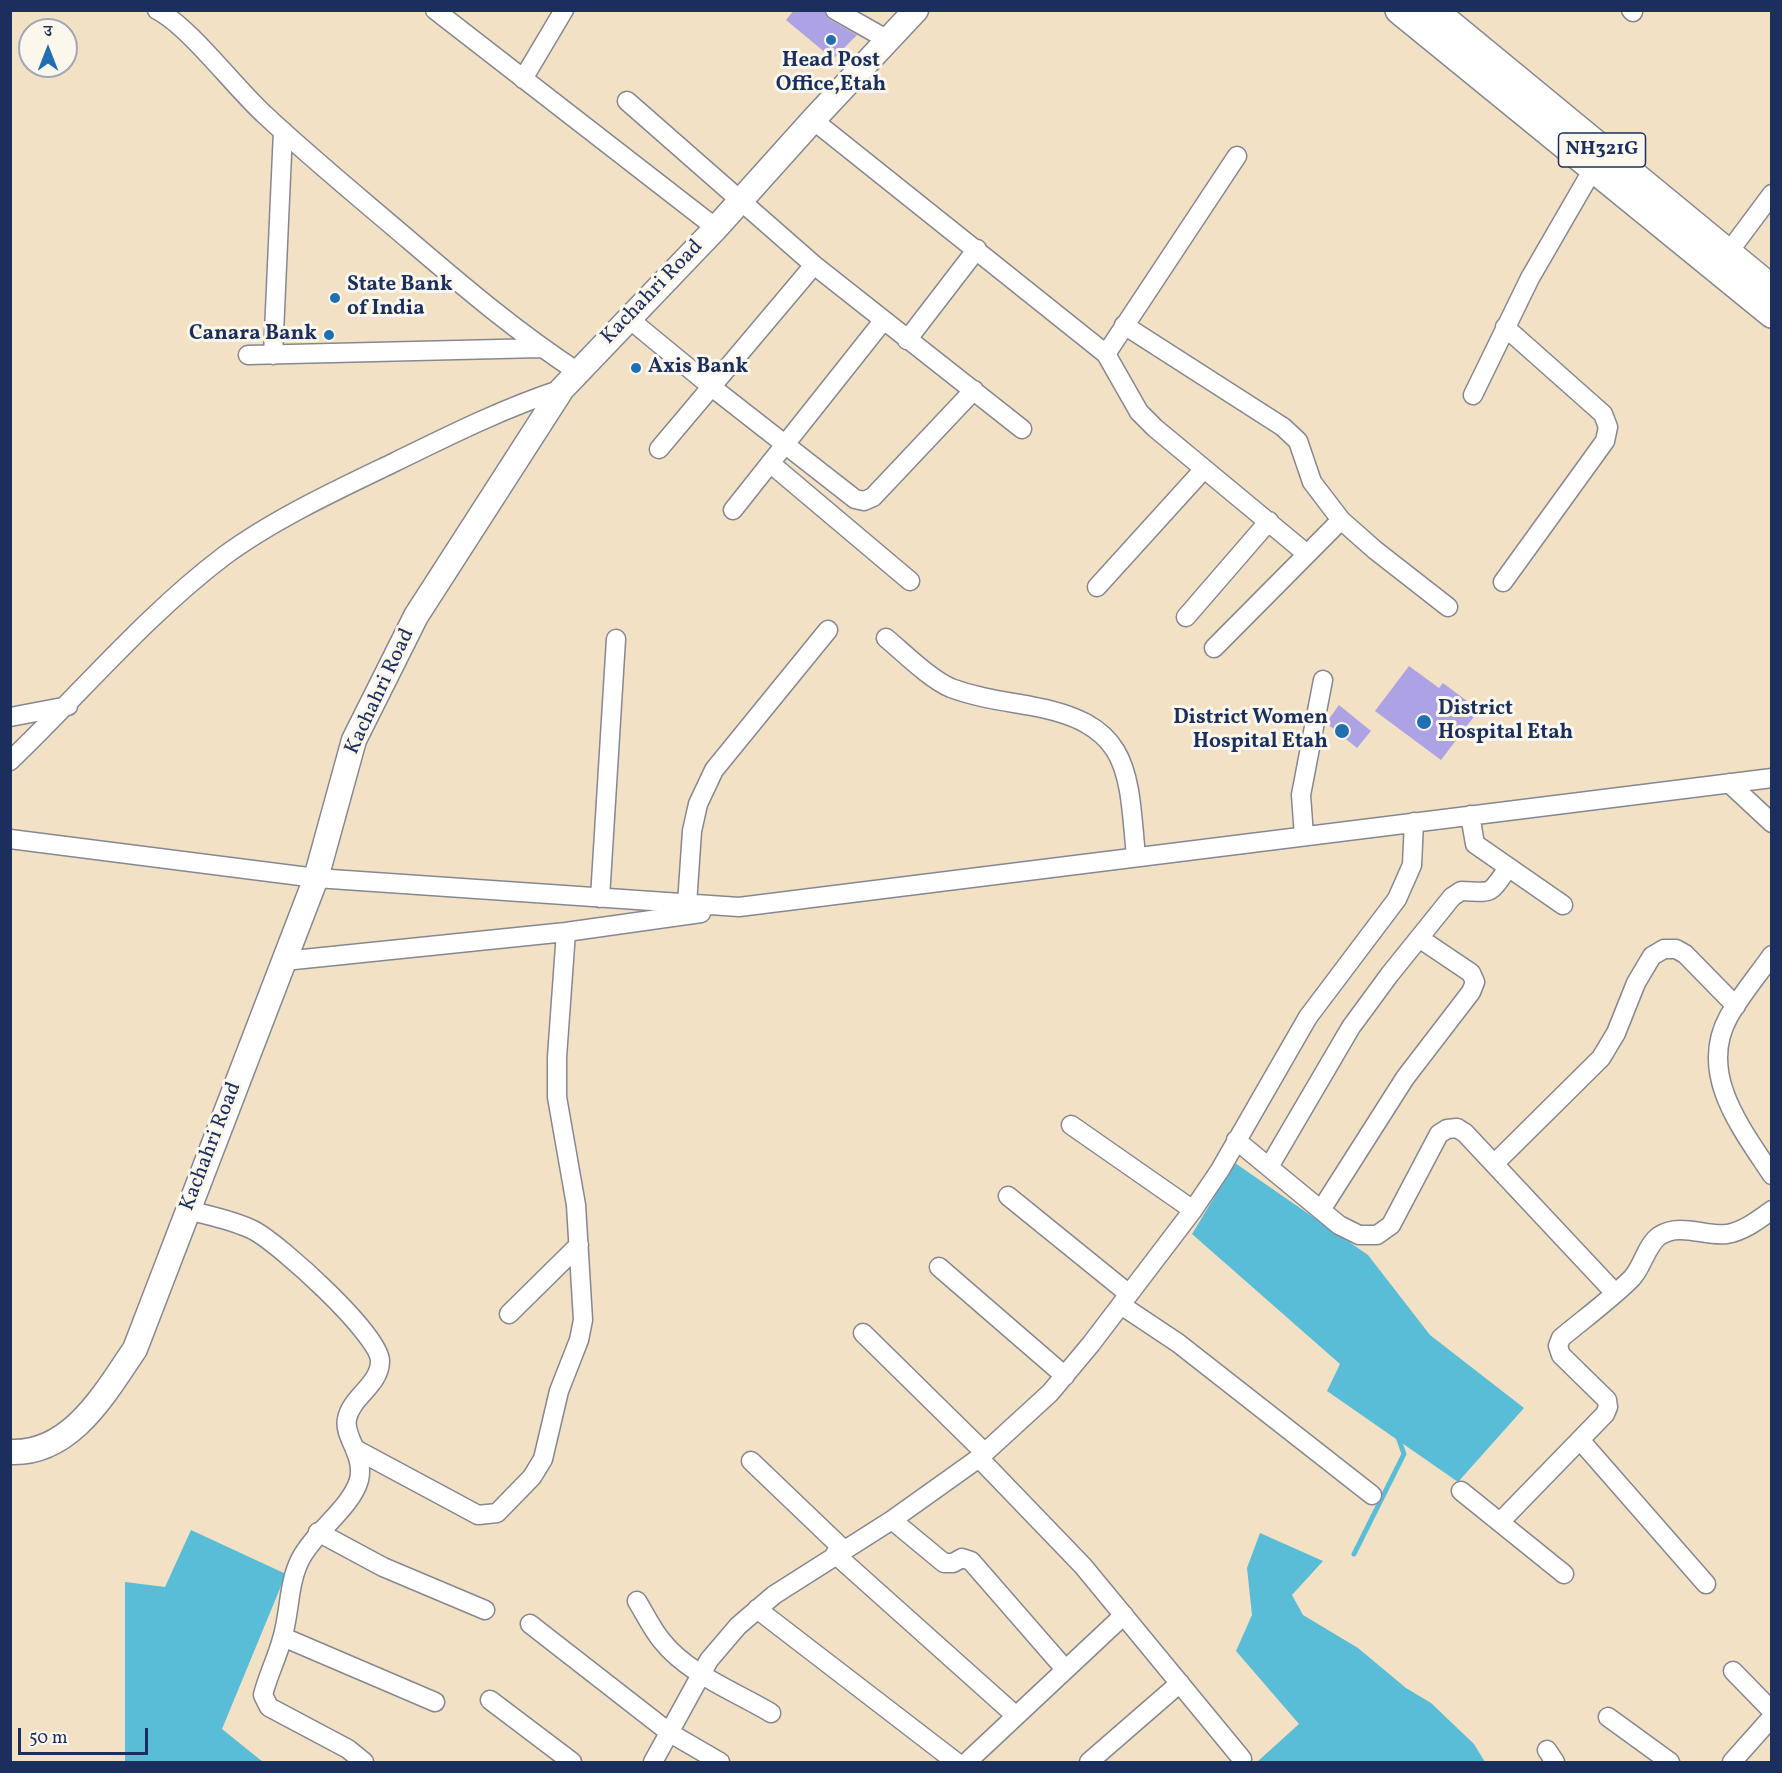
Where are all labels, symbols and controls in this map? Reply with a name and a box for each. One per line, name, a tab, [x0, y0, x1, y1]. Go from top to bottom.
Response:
north arrow	[18, 18, 78, 78]
text: उ	[44, 21, 52, 43]
marker: Head Post Office,Etah	[824, 33, 838, 47]
place label: Head Post Office,Etah	[776, 49, 886, 99]
road number: NH321G	[1558, 133, 1646, 167]
street label: Kachahri Road	[597, 235, 709, 351]
place label: State Bank of India	[347, 273, 453, 323]
marker: State Bank of India	[328, 291, 342, 305]
place label: Canara Bank	[189, 322, 317, 348]
marker: Canara Bank	[322, 328, 336, 342]
place label: Axis Bank	[648, 355, 748, 381]
marker: Axis Bank	[629, 361, 643, 375]
street label: Kachahri Road	[341, 625, 421, 759]
place label: District Hospital Etah	[1438, 697, 1573, 747]
place label: District Women Hospital Etah	[1173, 706, 1328, 756]
marker: District Hospital Etah	[1415, 713, 1433, 731]
marker: District Women Hospital Etah	[1333, 722, 1351, 740]
street label: Kachahri Road	[176, 1079, 248, 1215]
scale bar	[21, 1716, 152, 1754]
text: 50 m	[29, 1726, 68, 1751]

